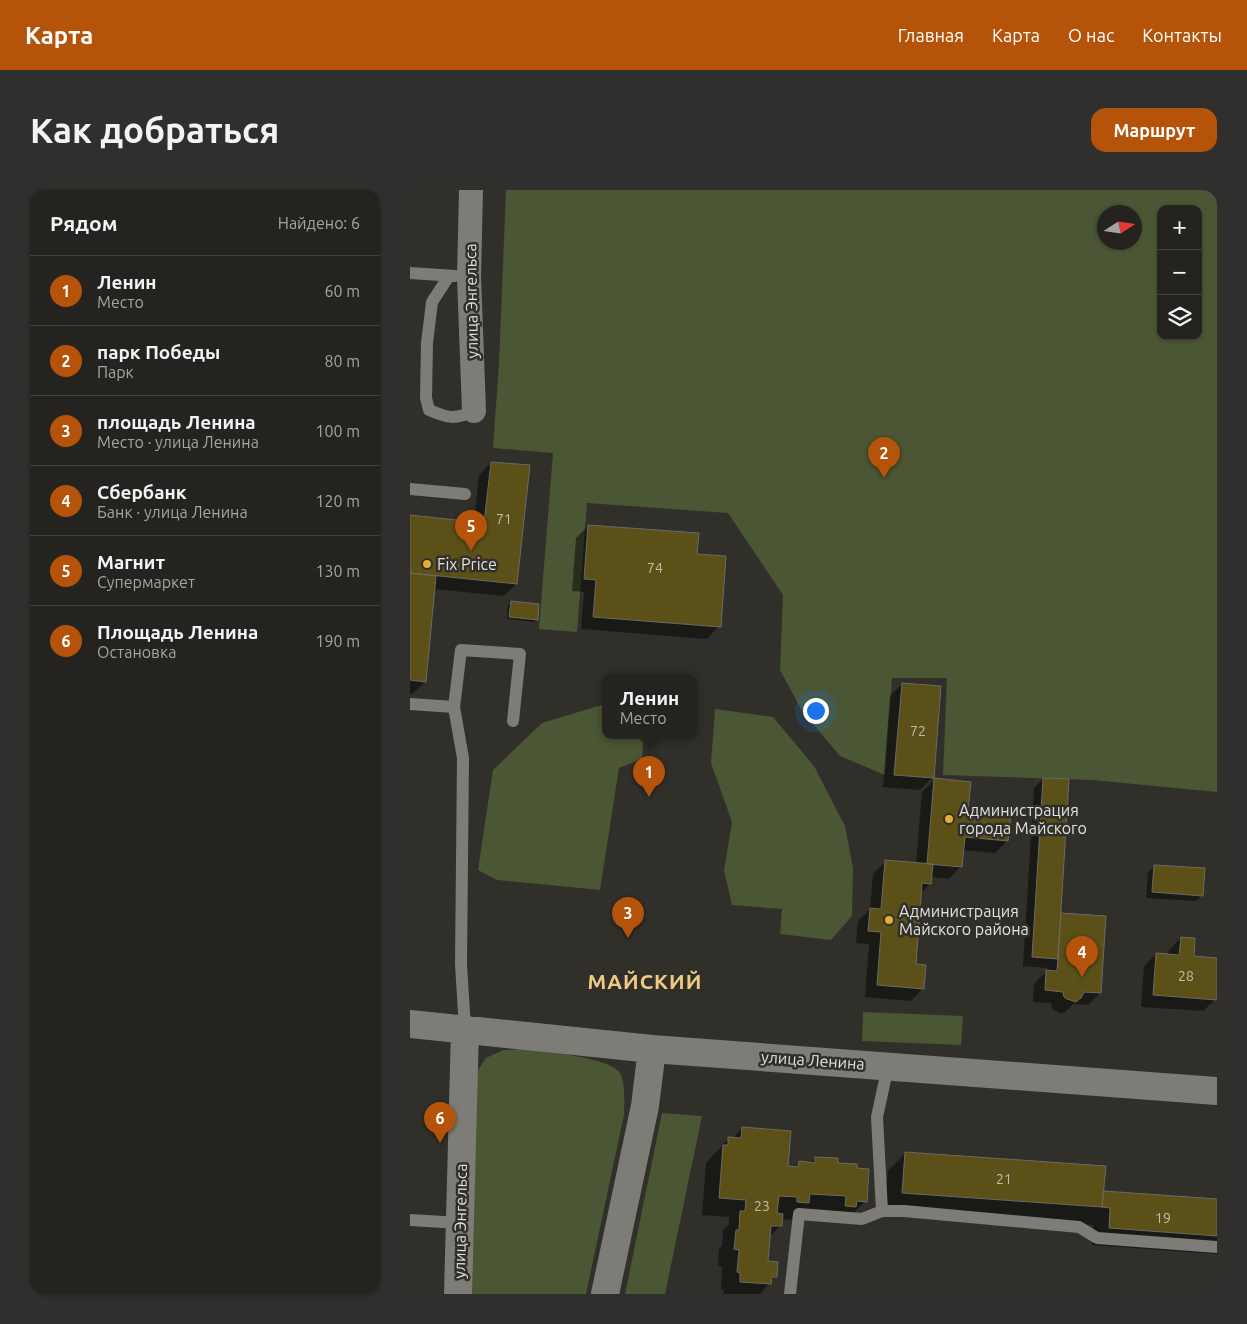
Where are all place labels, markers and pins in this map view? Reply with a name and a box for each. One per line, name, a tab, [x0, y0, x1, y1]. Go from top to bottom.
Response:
pin: 2	[868, 437, 900, 478]
pin: 5	[455, 510, 487, 551]
place label: Fix Price	[437, 555, 497, 573]
marker: Fix Price	[421, 558, 433, 570]
pin: 1	[633, 756, 665, 797]
place label: Администрация города Майского	[959, 801, 1087, 837]
marker: Администрация города Майского	[943, 813, 955, 825]
pin: 3	[612, 897, 644, 938]
place label: Администрация Майского района	[899, 902, 1029, 938]
marker: Администрация Майского района	[883, 914, 895, 926]
pin: 4	[1066, 936, 1098, 977]
pin: 6	[424, 1102, 456, 1143]

